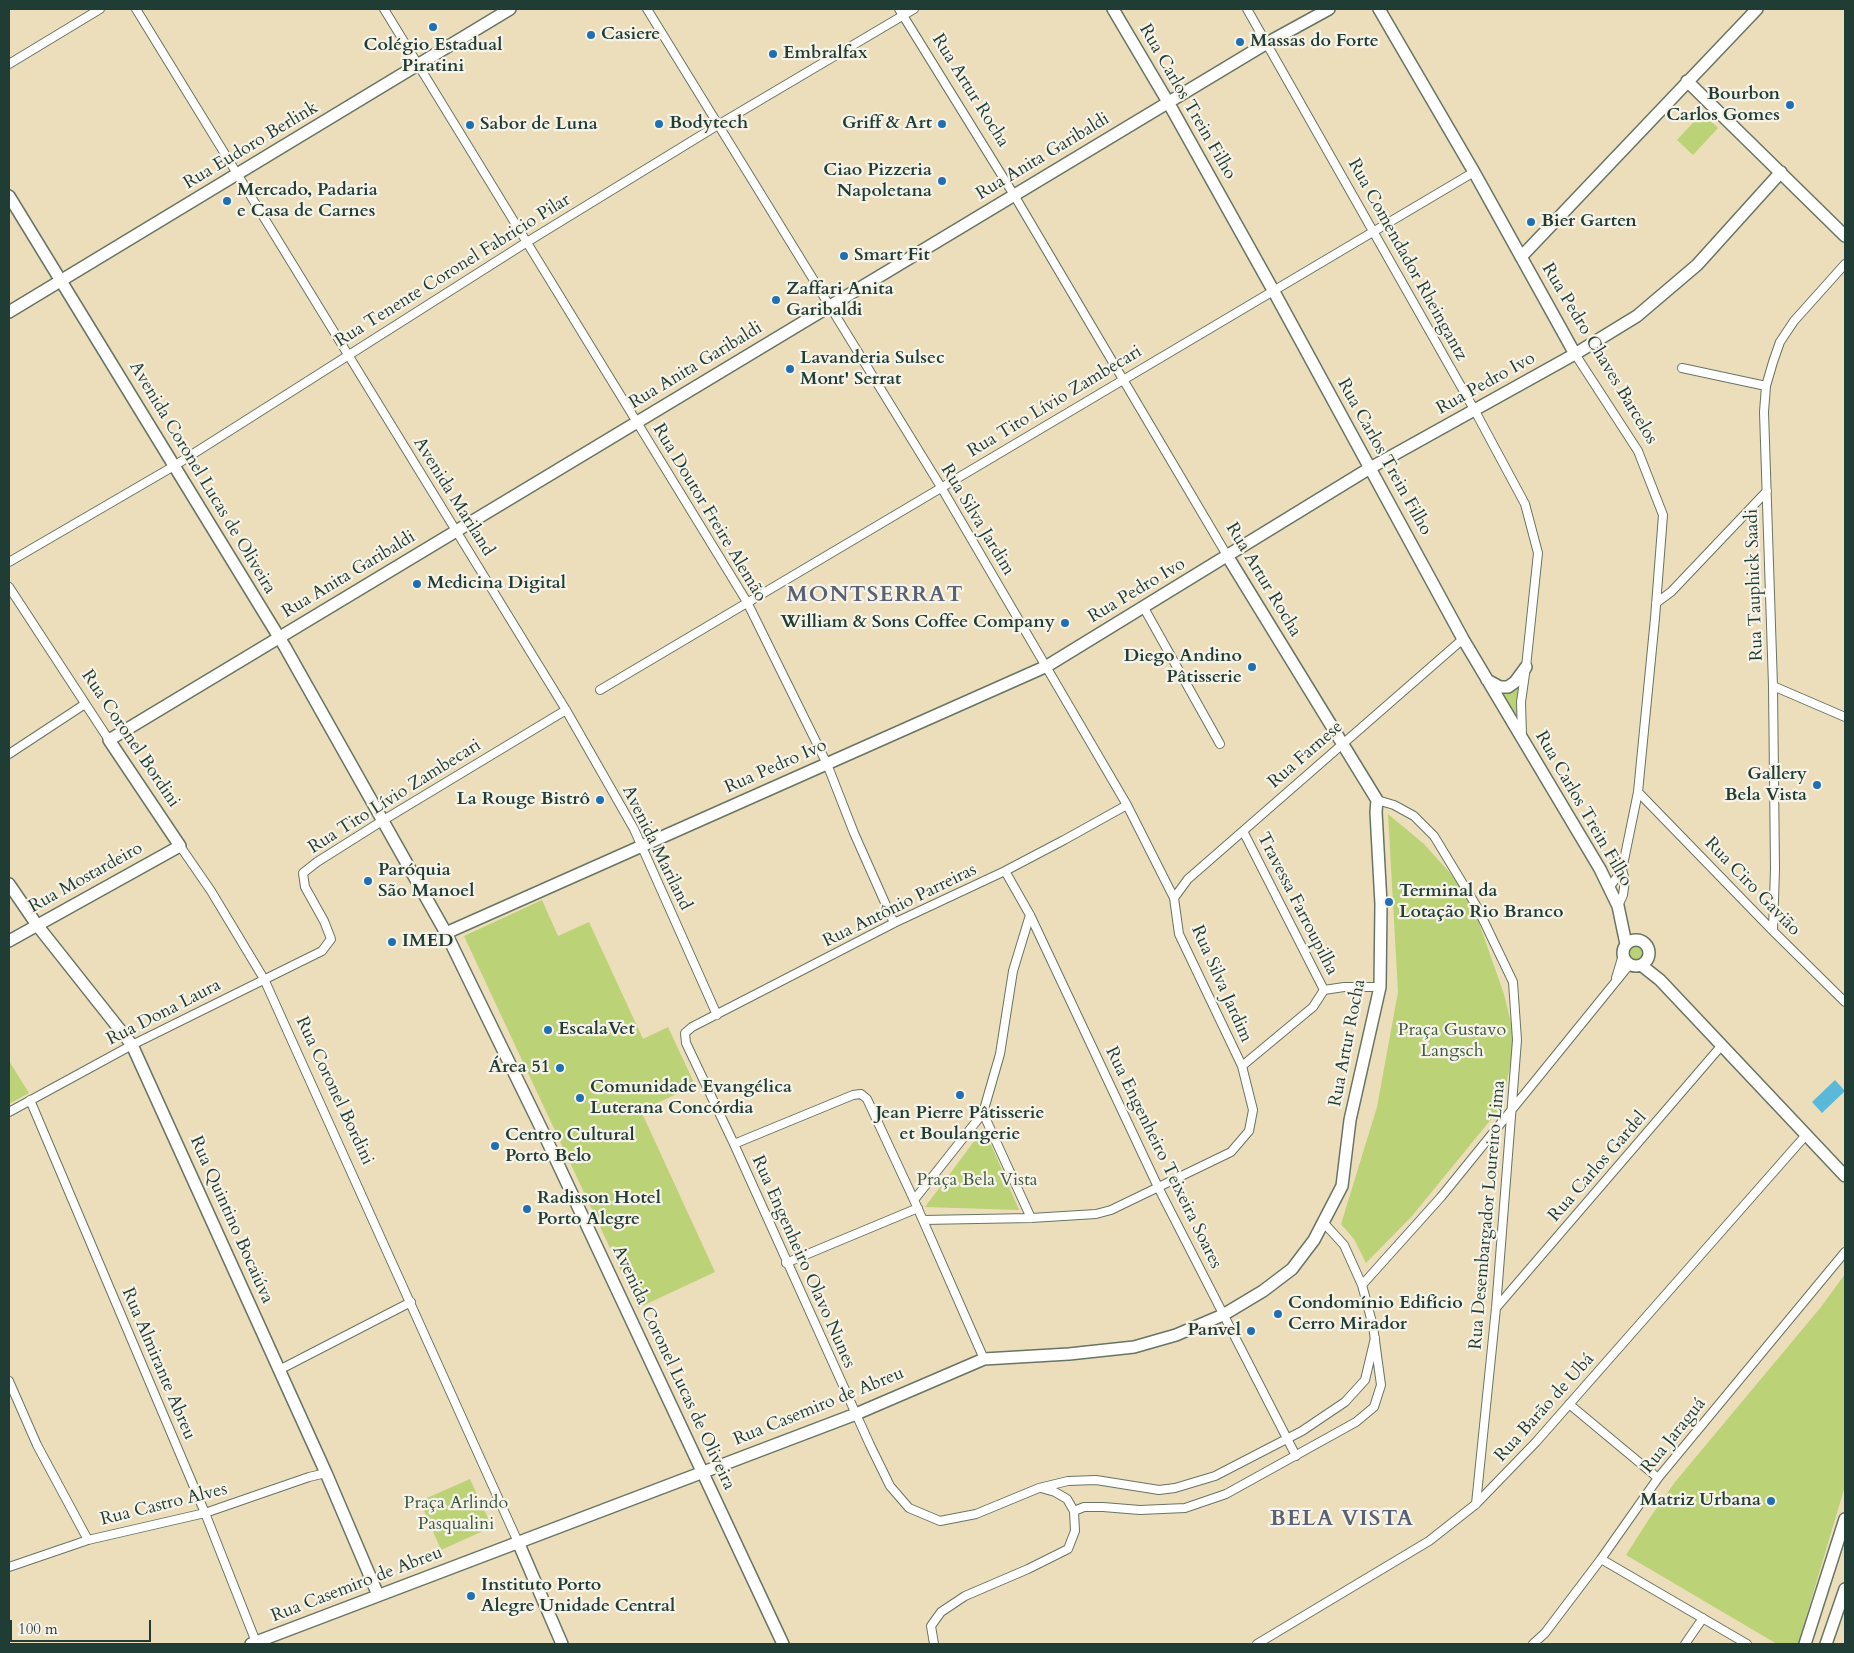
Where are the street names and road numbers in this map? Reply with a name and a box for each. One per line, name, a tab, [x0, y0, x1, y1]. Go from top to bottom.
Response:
street label: Rua Carlos Trein Filho	[1134, 20, 1240, 184]
street label: Rua Artur Rocha	[927, 30, 1013, 152]
street label: Rua Eudoro Berlink	[180, 97, 322, 195]
street label: Rua Anita Garibaldi	[972, 109, 1114, 205]
street label: Rua Comendador Rheingantz	[1342, 155, 1472, 365]
street label: Rua Tenente Coronel Fabricio Pilar	[331, 189, 575, 353]
street label: Rua Pedro Chaves Barcelos	[1536, 260, 1662, 448]
street label: Rua Anita Garibaldi	[625, 318, 767, 414]
street label: Rua Tito Lívio Zambecari	[964, 341, 1146, 463]
street label: Rua Pedro Ivo	[1433, 348, 1539, 420]
street label: Avenida Coronel Lucas de Oliveira	[124, 358, 280, 598]
street label: Rua Carlos Trein Filho	[1332, 375, 1436, 539]
street label: Rua Doutor Freire Alemão	[647, 420, 771, 606]
street label: Avenida Mariland	[408, 434, 498, 560]
street label: Rua Silva Jardim	[935, 461, 1019, 579]
street label: Rua Tauphick Saadi	[1742, 509, 1768, 661]
street label: Rua Artur Rocha	[1220, 519, 1306, 641]
street label: Rua Anita Garibaldi	[278, 527, 420, 623]
street label: Rua Pedro Ivo	[1085, 554, 1189, 628]
street label: Rua Coronel Bordini	[76, 666, 184, 812]
street label: Rua Farnese	[1264, 717, 1348, 793]
street label: Rua Carlos Trein Filho	[1530, 727, 1636, 891]
street label: Rua Tito Lívio Zambecari	[305, 735, 485, 859]
street label: Rua Pedro Ivo	[722, 735, 830, 799]
street label: Avenida Mariland	[616, 782, 696, 914]
street label: Travessa Farroupilha	[1252, 829, 1342, 979]
street label: Rua Ciro Gavião	[1700, 833, 1804, 941]
street label: Rua Mostardeiro	[25, 838, 147, 918]
street label: Rua Antônio Parreiras	[820, 859, 980, 953]
street label: Rua Silva Jardim	[1186, 922, 1256, 1046]
street label: Rua Dona Laura	[103, 975, 225, 1051]
street label: Rua Artur Rocha	[1325, 977, 1371, 1109]
street label: Rua Coronel Bordini	[290, 1013, 378, 1169]
street label: Rua Engenheiro Teixeira Soares	[1100, 1044, 1226, 1272]
street label: Rua Desembargador Loureiro Lima	[1465, 1080, 1511, 1350]
street label: Rua Carlos Gardel	[1544, 1107, 1652, 1227]
street label: Rua Quintino Bocaiúva	[184, 1133, 278, 1307]
street label: Rua Engenheiro Olavo Nunes	[746, 1152, 860, 1372]
street label: Avenida Coronel Lucas de Oliveira	[607, 1242, 739, 1494]
street label: Rua Almirante Abreu	[116, 1285, 200, 1443]
street label: Rua Barão de Ubá	[1491, 1349, 1599, 1467]
street label: Rua Casemiro de Abreu	[731, 1363, 907, 1451]
street label: Rua Jaraguá	[1637, 1394, 1711, 1478]
street label: Rua Castro Alves	[98, 1479, 230, 1531]
street label: Rua Casemiro de Abreu	[268, 1542, 446, 1628]

